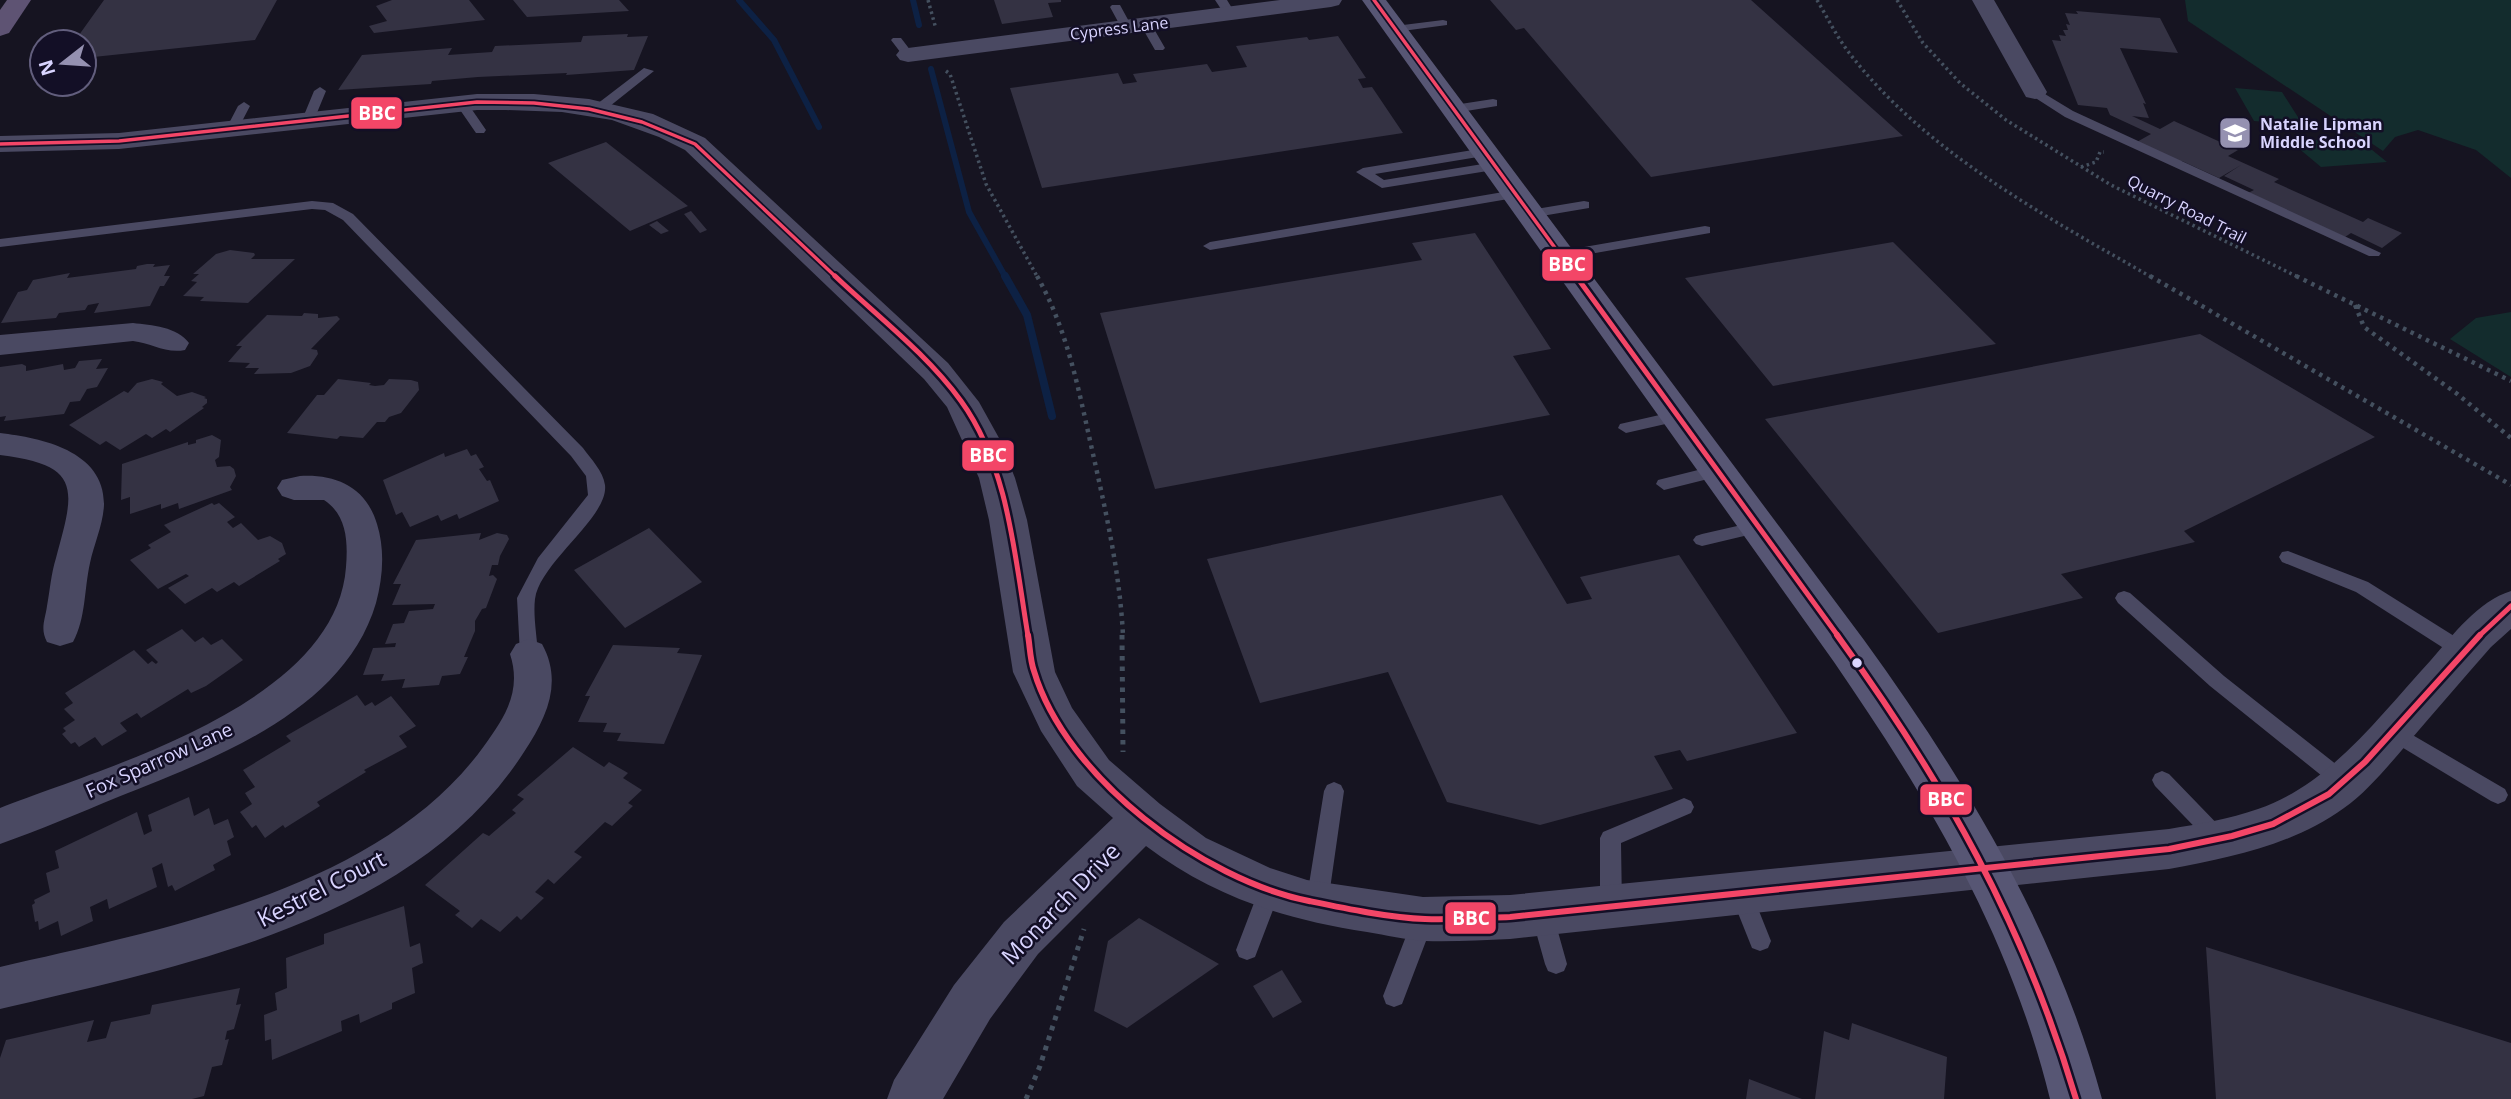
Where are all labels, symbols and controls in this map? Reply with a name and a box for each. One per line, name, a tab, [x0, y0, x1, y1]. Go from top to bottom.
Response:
street label: Cypress Lane	[1069, 11, 1169, 45]
north arrow	[28, 28, 98, 98]
text: N	[32, 57, 61, 79]
line badge: BBC	[350, 96, 403, 130]
text: BBC	[358, 100, 396, 126]
place label: Natalie Lipman Middle School	[2260, 113, 2383, 153]
school or university icon: Natalie Lipman Middle School	[2216, 114, 2254, 152]
street label: Quarry Road Trail	[2124, 169, 2250, 249]
line badge: BBC	[1541, 248, 1594, 282]
text: BBC	[1548, 251, 1586, 277]
line badge: BBC	[961, 439, 1015, 472]
text: BBC	[969, 442, 1007, 468]
unlabelled marker	[1850, 656, 1864, 670]
street label: Fox Sparrow Lane	[81, 716, 237, 804]
line badge: BBC	[1919, 783, 1973, 816]
text: BBC	[1927, 786, 1965, 812]
street label: Monarch Drive	[994, 835, 1126, 971]
street label: Kestrel Court	[251, 842, 391, 934]
line badge: BBC	[1444, 901, 1497, 935]
text: BBC	[1452, 905, 1490, 931]

